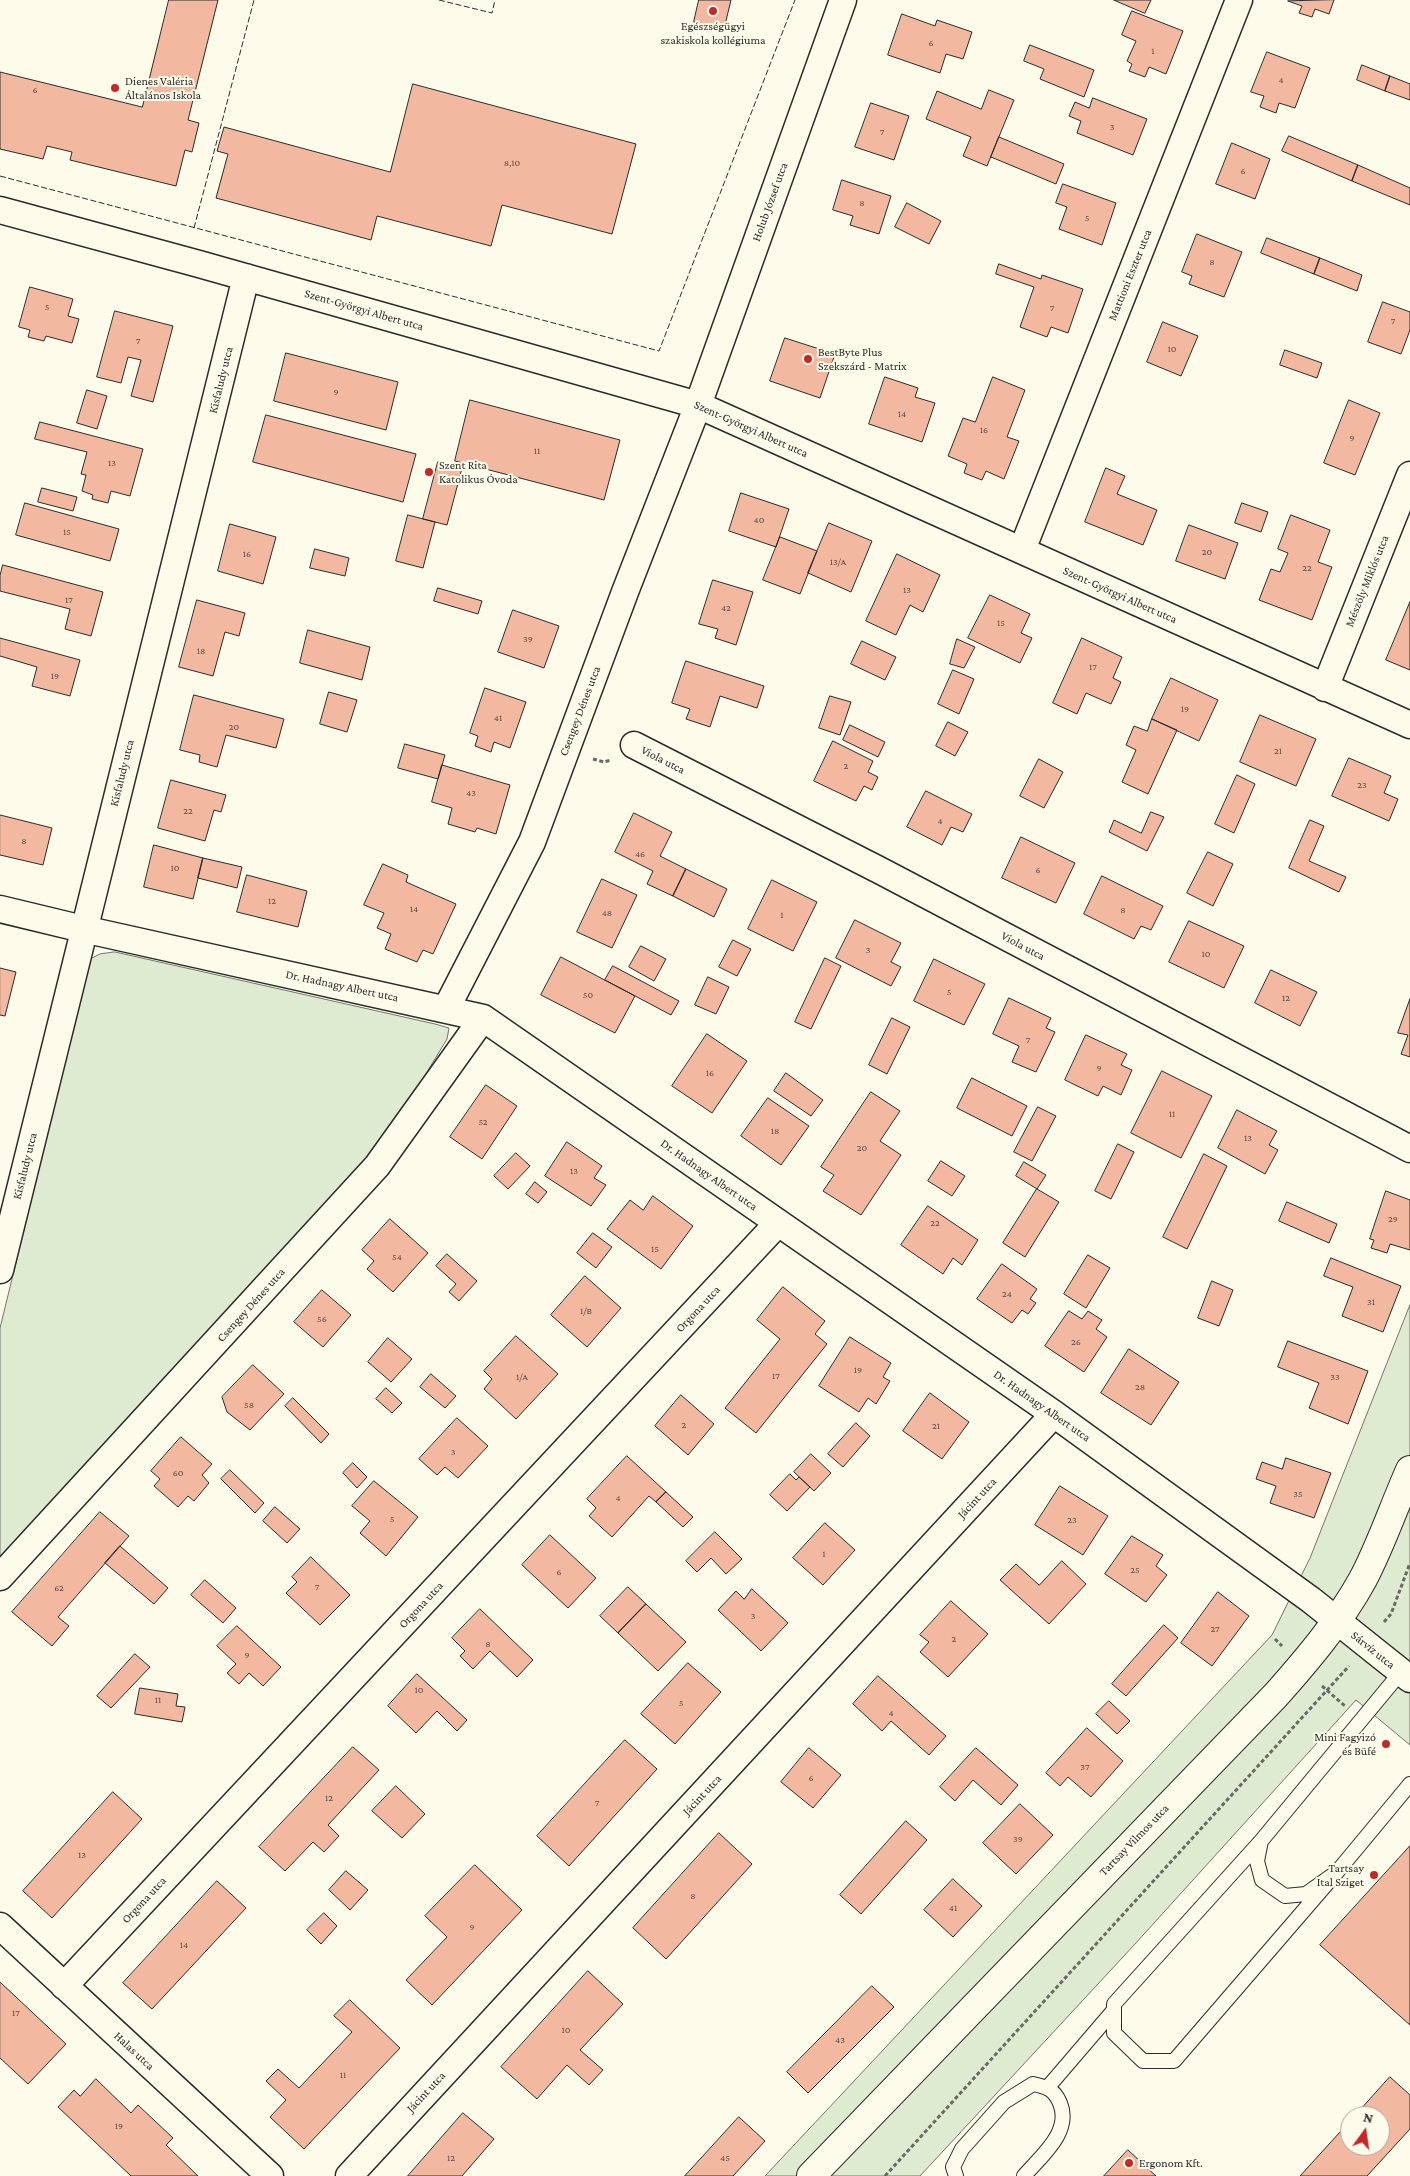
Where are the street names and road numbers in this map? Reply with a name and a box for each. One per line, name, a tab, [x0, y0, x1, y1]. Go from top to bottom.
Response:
street label: Holub József utca	[749, 161, 791, 243]
street label: Mattioni Eszter utca	[1105, 227, 1155, 323]
street label: Szent-Györgyi Albert utca	[303, 286, 425, 334]
street label: Kisfaludy utca	[206, 345, 236, 415]
street label: Szent-Györgyi Albert utca	[692, 397, 810, 461]
street label: Mészöly Miklós utca	[1342, 533, 1392, 629]
street label: Szent-Györgyi Albert utca	[1061, 563, 1179, 627]
street label: Csengey Dénes utca	[556, 664, 604, 758]
street label: Kisfaludy utca	[107, 738, 137, 808]
street label: Viola utca	[639, 743, 687, 777]
street label: Viola utca	[999, 928, 1047, 964]
street label: Dr. Hadnagy Albert utca	[284, 967, 400, 1005]
street label: Kisfaludy utca	[10, 1131, 40, 1201]
street label: Dr. Hadnagy Albert utca	[658, 1136, 760, 1214]
street label: Csengey Dénes utca	[214, 1265, 288, 1345]
street label: Orgona utca	[673, 1283, 723, 1335]
street label: Dr. Hadnagy Albert utca	[991, 1367, 1093, 1445]
street label: Jácint utca	[954, 1475, 1000, 1521]
street label: Orgona utca	[396, 1579, 446, 1631]
street label: Sárvíz utca	[1348, 1628, 1398, 1672]
street label: Jácint utca	[679, 1772, 725, 1818]
street label: Tartsay Vilmos utca	[1096, 1801, 1172, 1879]
street label: Orgona utca	[119, 1874, 169, 1926]
street label: Halas utca	[111, 2029, 157, 2073]
street label: Jácint utca	[403, 2069, 449, 2115]

